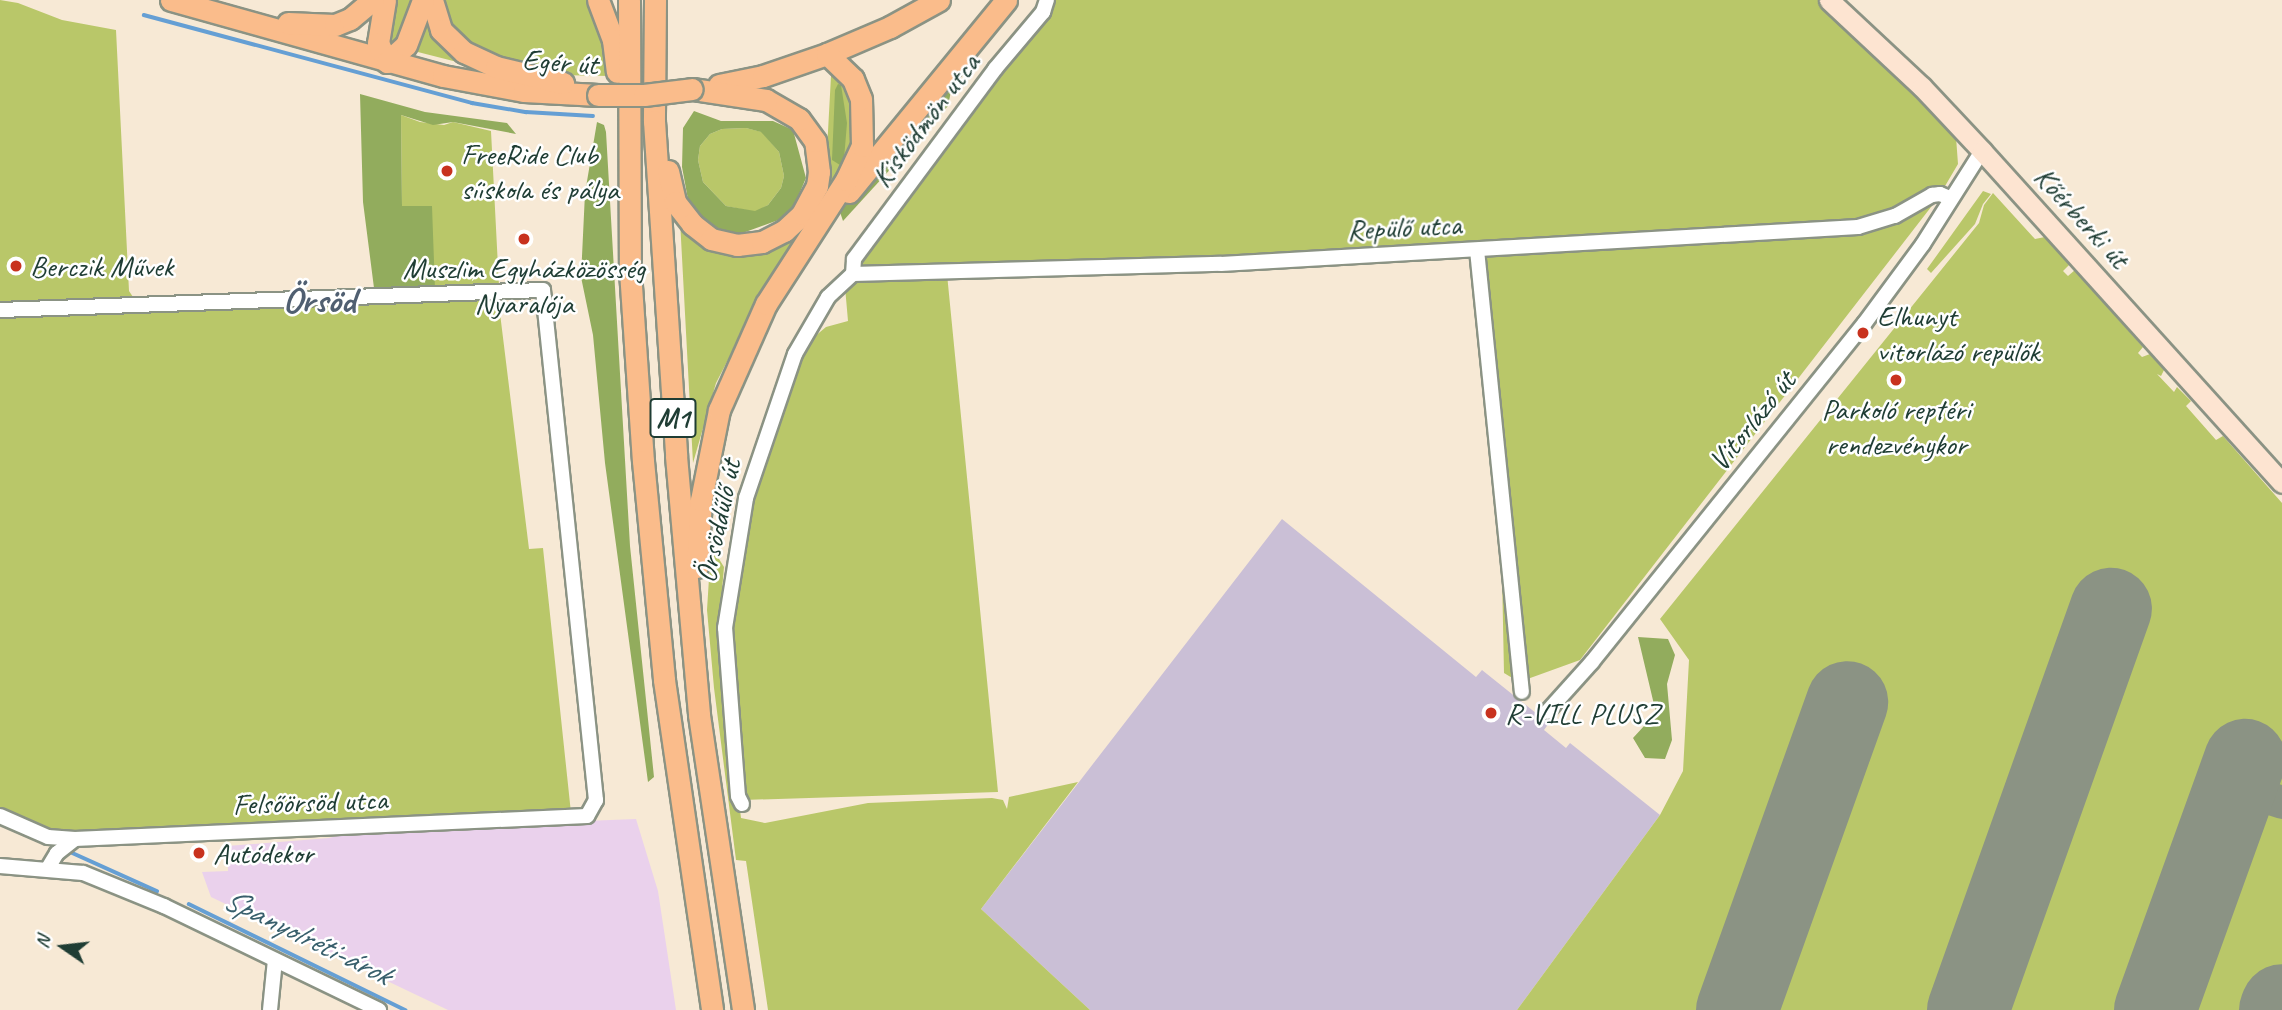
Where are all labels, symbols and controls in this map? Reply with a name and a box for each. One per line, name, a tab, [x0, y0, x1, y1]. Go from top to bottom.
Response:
street label: Egér út	[521, 41, 599, 83]
street label: Kisködmön utca	[863, 46, 987, 194]
place label: FreeRide Club síiskola és pálya	[461, 136, 619, 206]
street label: Kőérberki út	[2027, 159, 2137, 275]
marker: FreeRide Club síiskola és pálya	[439, 163, 455, 179]
street label: Repülő utca	[1346, 206, 1462, 248]
marker: Muszlim Egyházközösség Nyaralója	[516, 231, 532, 247]
place label: Berczik Művek	[30, 248, 173, 284]
place label: Muszlim Egyházközösség Nyaralója	[403, 250, 645, 320]
marker: Berczik Művek	[8, 258, 24, 274]
district label: Örsöd	[283, 278, 355, 322]
place label: Elhunyt vitorlázó repülők	[1877, 298, 2039, 368]
marker: Elhunyt vitorlázó repülők	[1855, 325, 1871, 341]
street label: Vitorlázó út	[1701, 364, 1803, 478]
marker: Parkoló reptéri rendezvénykor	[1888, 372, 1904, 388]
place label: Parkoló reptéri rendezvénykor	[1821, 391, 1971, 462]
road number: M1	[648, 394, 698, 442]
street label: Örsöddűlő út	[687, 456, 749, 586]
place label: R-VILL PLUSZ	[1505, 695, 1659, 731]
marker: R-VILL PLUSZ	[1483, 705, 1499, 721]
street label: Felsőörsöd utca	[232, 781, 388, 823]
place label: Autódekor	[213, 835, 313, 871]
marker: Autódekor	[191, 845, 207, 861]
water label: Spanyolréti-árok	[217, 880, 397, 994]
north arrow	[28, 912, 98, 982]
text: N	[30, 933, 56, 951]

